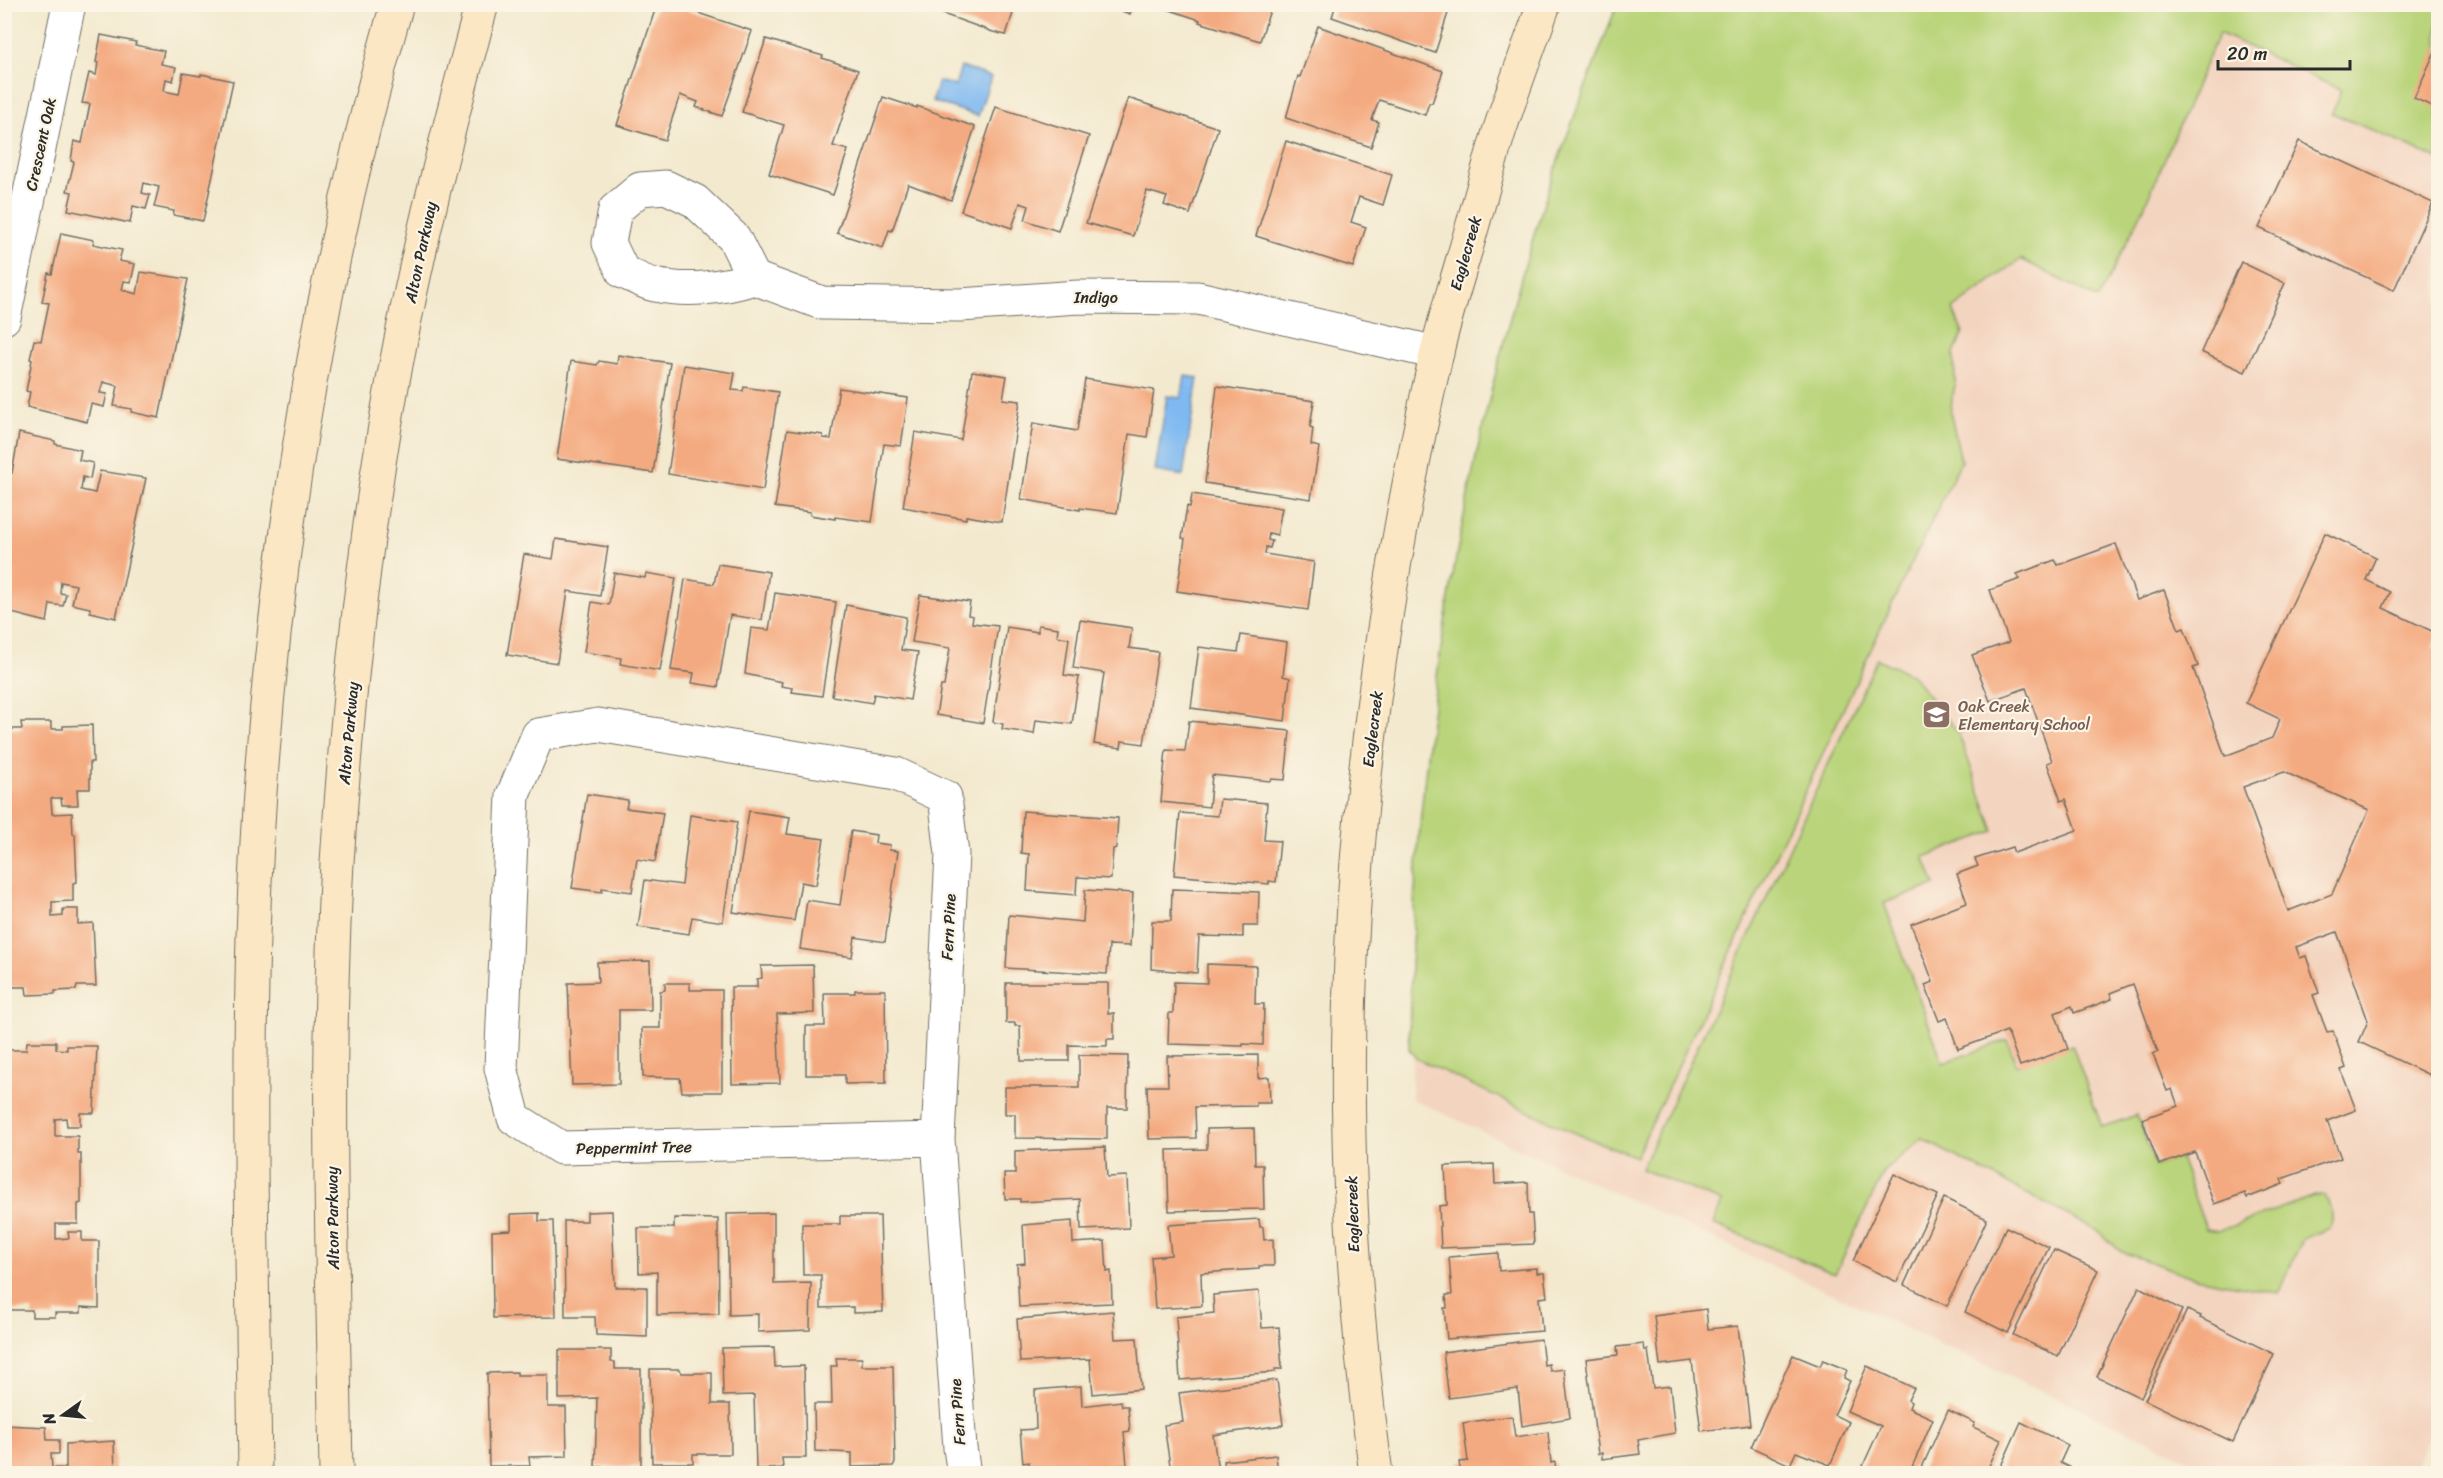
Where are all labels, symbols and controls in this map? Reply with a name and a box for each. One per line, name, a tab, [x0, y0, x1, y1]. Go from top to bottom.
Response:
scale bar	[2218, 33, 2350, 71]
text: 20 m	[2227, 38, 2267, 70]
street label: Crescent Oak	[16, 95, 65, 194]
street label: Alton Parkway	[395, 198, 446, 307]
street label: Eaglecreek	[1441, 212, 1490, 294]
street label: Indigo	[1073, 283, 1118, 312]
street label: Alton Parkway	[329, 680, 368, 787]
street label: Eaglecreek	[1353, 689, 1392, 769]
place label: Oak Creek Elementary School	[1958, 692, 2090, 739]
school or university icon: Oak Creek Elementary School	[1921, 699, 1953, 731]
street label: Fern Pine	[932, 893, 965, 961]
street label: Peppermint Tree	[576, 1132, 692, 1163]
street label: Alton Parkway	[317, 1165, 348, 1271]
street label: Eaglecreek	[1337, 1175, 1368, 1253]
street label: Fern Pine	[941, 1378, 974, 1446]
north arrow	[33, 1385, 93, 1445]
text: N	[33, 1409, 65, 1429]

